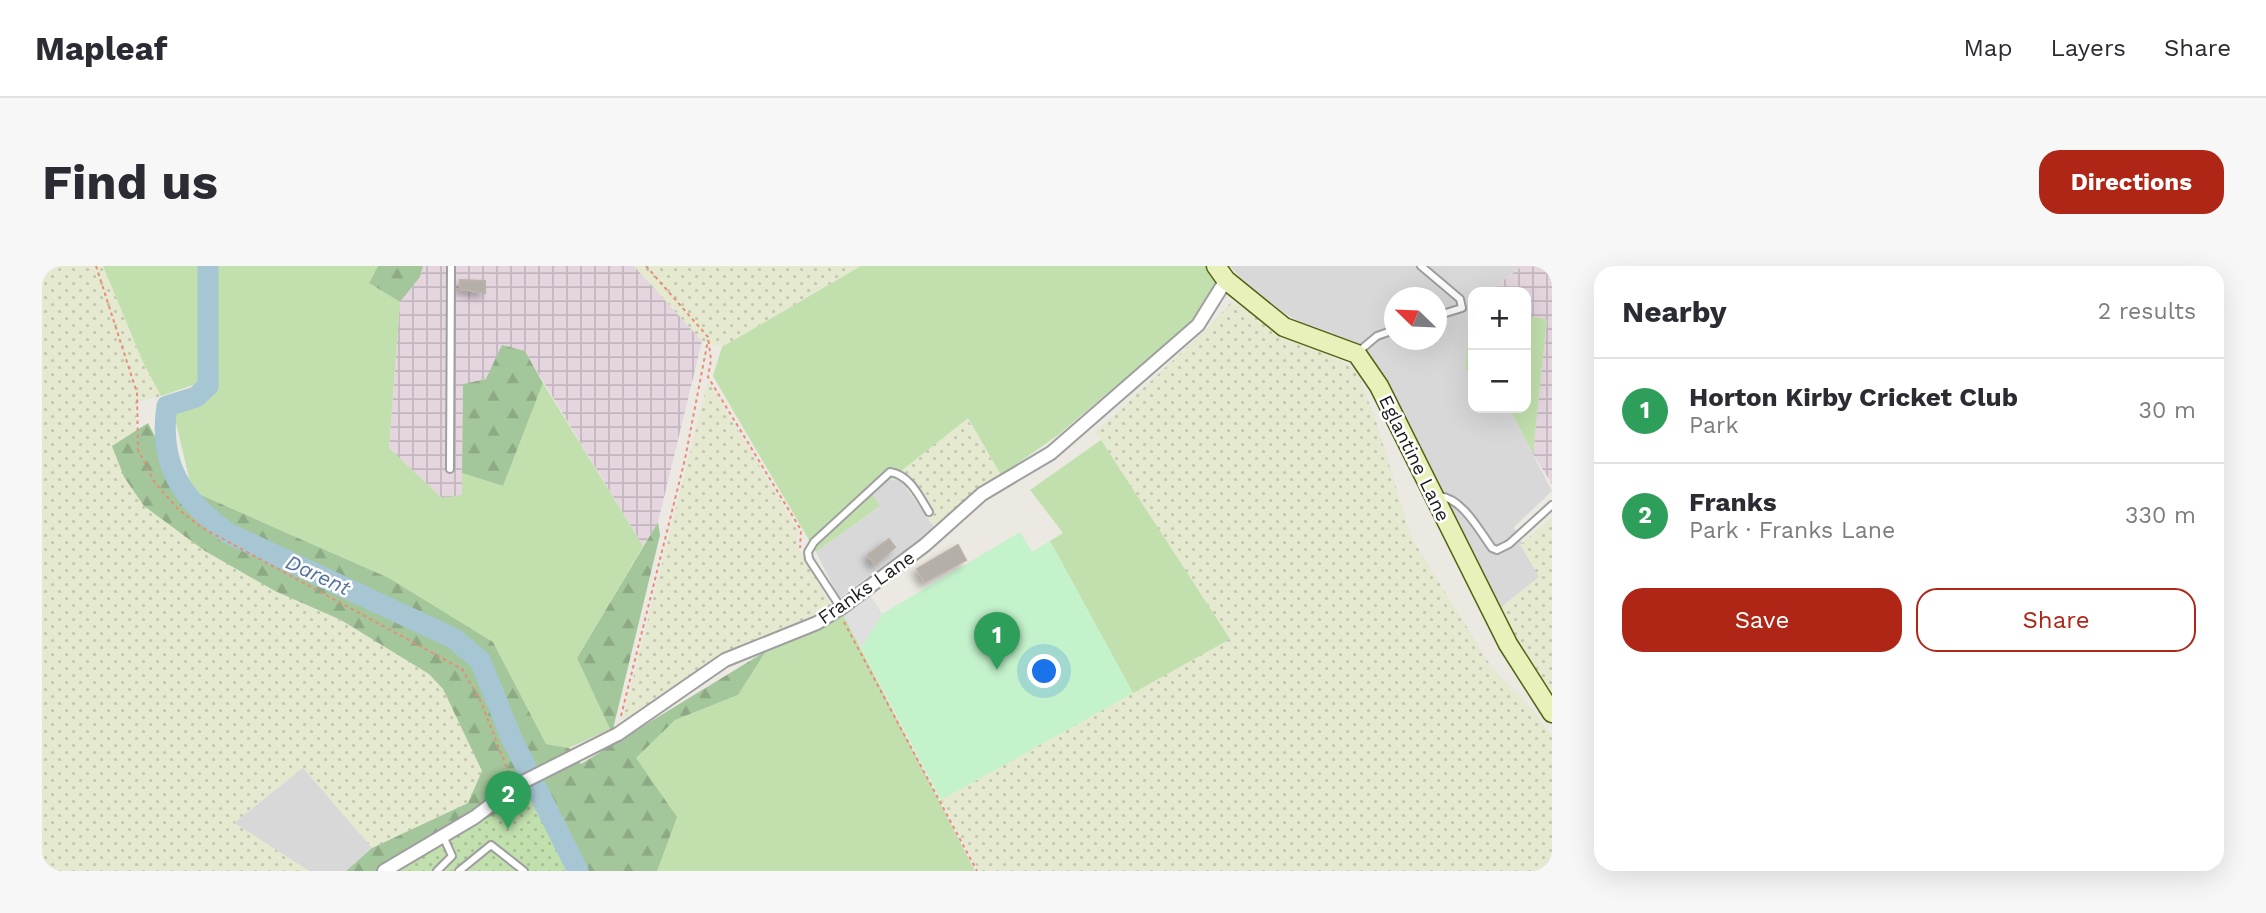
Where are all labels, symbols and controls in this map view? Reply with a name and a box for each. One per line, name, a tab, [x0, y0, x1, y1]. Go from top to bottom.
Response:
text: Mapleaf	[35, 29, 167, 68]
text: Map	[1964, 34, 2012, 62]
text: Layers	[2050, 34, 2126, 62]
text: Share	[2164, 34, 2231, 62]
button: Directions	[2039, 150, 2224, 214]
text: Find us	[42, 153, 218, 211]
north arrow	[1384, 287, 1447, 350]
map controls	[1468, 287, 1531, 413]
button: +	[1468, 287, 1531, 350]
text: Nearby	[1622, 294, 1727, 329]
text: 2 results	[2098, 298, 2196, 325]
button: −	[1468, 350, 1531, 413]
text: Horton Kirby Cricket Club	[1689, 382, 2018, 412]
street label: Eglantine Lane	[1374, 391, 1455, 525]
text: 1	[1640, 397, 1650, 424]
text: 30 m	[2139, 397, 2196, 424]
text: Park	[1689, 412, 1738, 439]
text: Franks	[1689, 487, 1777, 517]
text: 2	[1638, 502, 1652, 529]
text: 330 m	[2125, 502, 2196, 529]
text: Park · Franks Lane	[1689, 517, 1895, 544]
street label: Franks Lane	[814, 546, 919, 629]
water label: Darent	[282, 549, 355, 601]
button: Save	[1622, 588, 1902, 652]
button: Share	[1916, 588, 2196, 652]
pin: 1	[974, 612, 1020, 670]
your location	[1027, 654, 1061, 688]
pin: 2	[485, 771, 531, 829]

